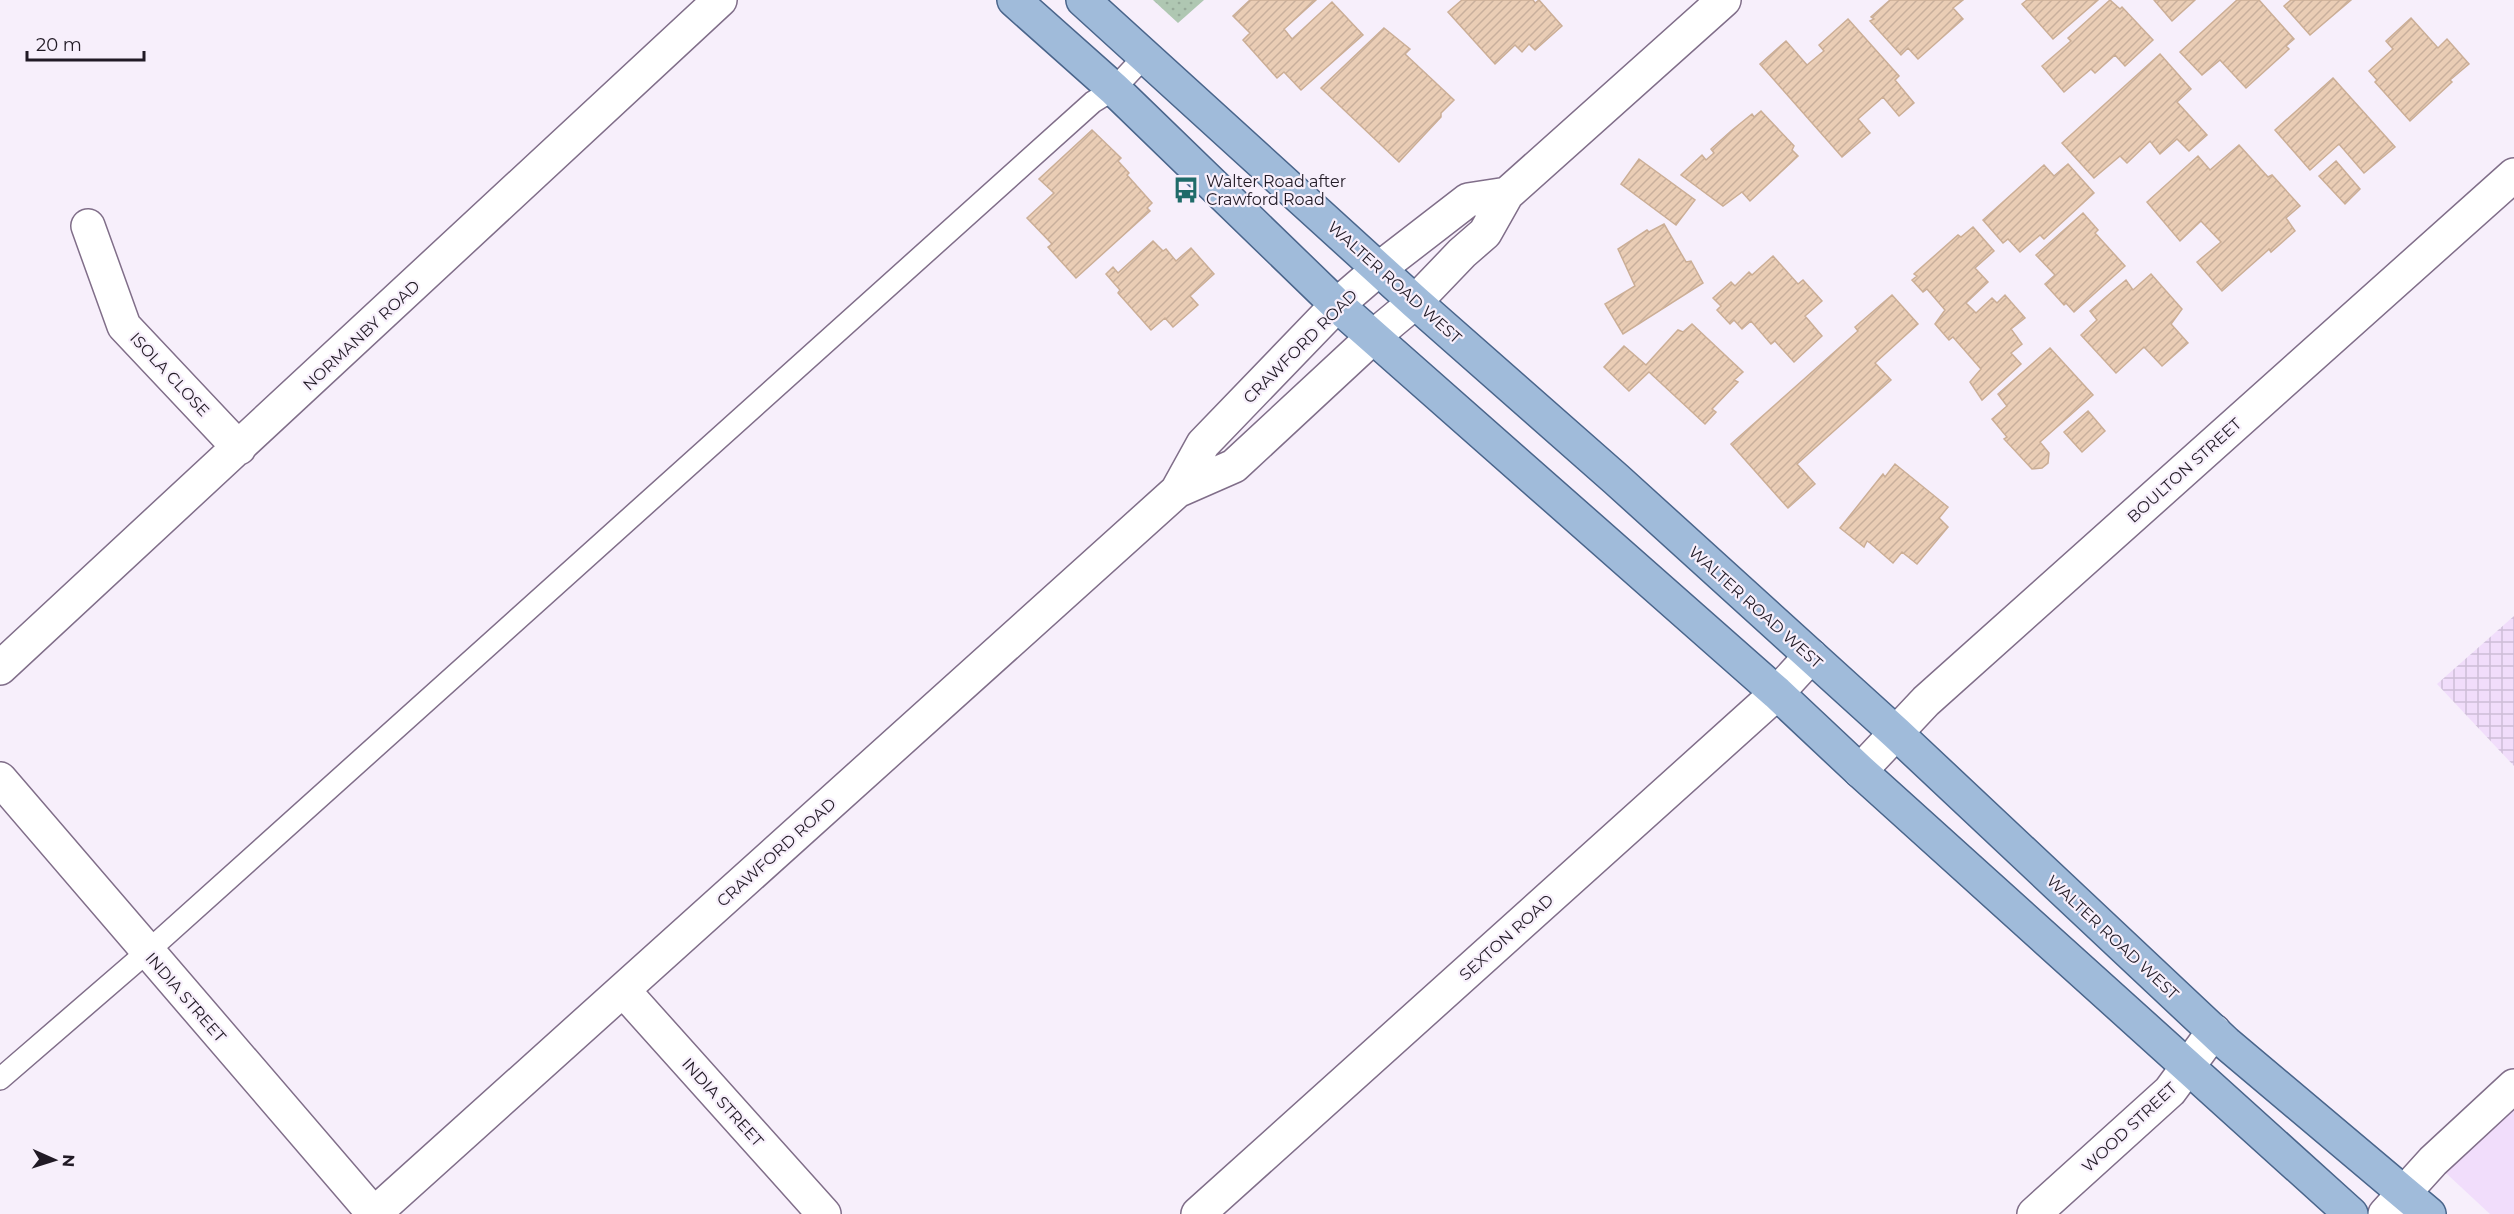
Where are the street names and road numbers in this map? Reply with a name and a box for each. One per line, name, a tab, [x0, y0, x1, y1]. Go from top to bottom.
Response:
street label: WALTER ROAD WEST	[1324, 217, 1466, 348]
street label: NORMANBY ROAD	[299, 276, 424, 394]
street label: CRAWFORD ROAD	[1239, 285, 1361, 407]
street label: ISOLA CLOSE	[126, 328, 213, 420]
street label: BOULTON STREET	[2123, 414, 2246, 527]
street label: WALTER ROAD WEST	[1685, 542, 1827, 673]
street label: CRAWFORD ROAD	[713, 794, 840, 911]
street label: WALTER ROAD WEST	[2043, 871, 2183, 1004]
street label: SEXTON ROAD	[1456, 890, 1557, 984]
street label: INDIA STREET	[142, 949, 230, 1047]
street label: INDIA STREET	[678, 1054, 768, 1151]
street label: WOOD STREET	[2078, 1078, 2181, 1176]

